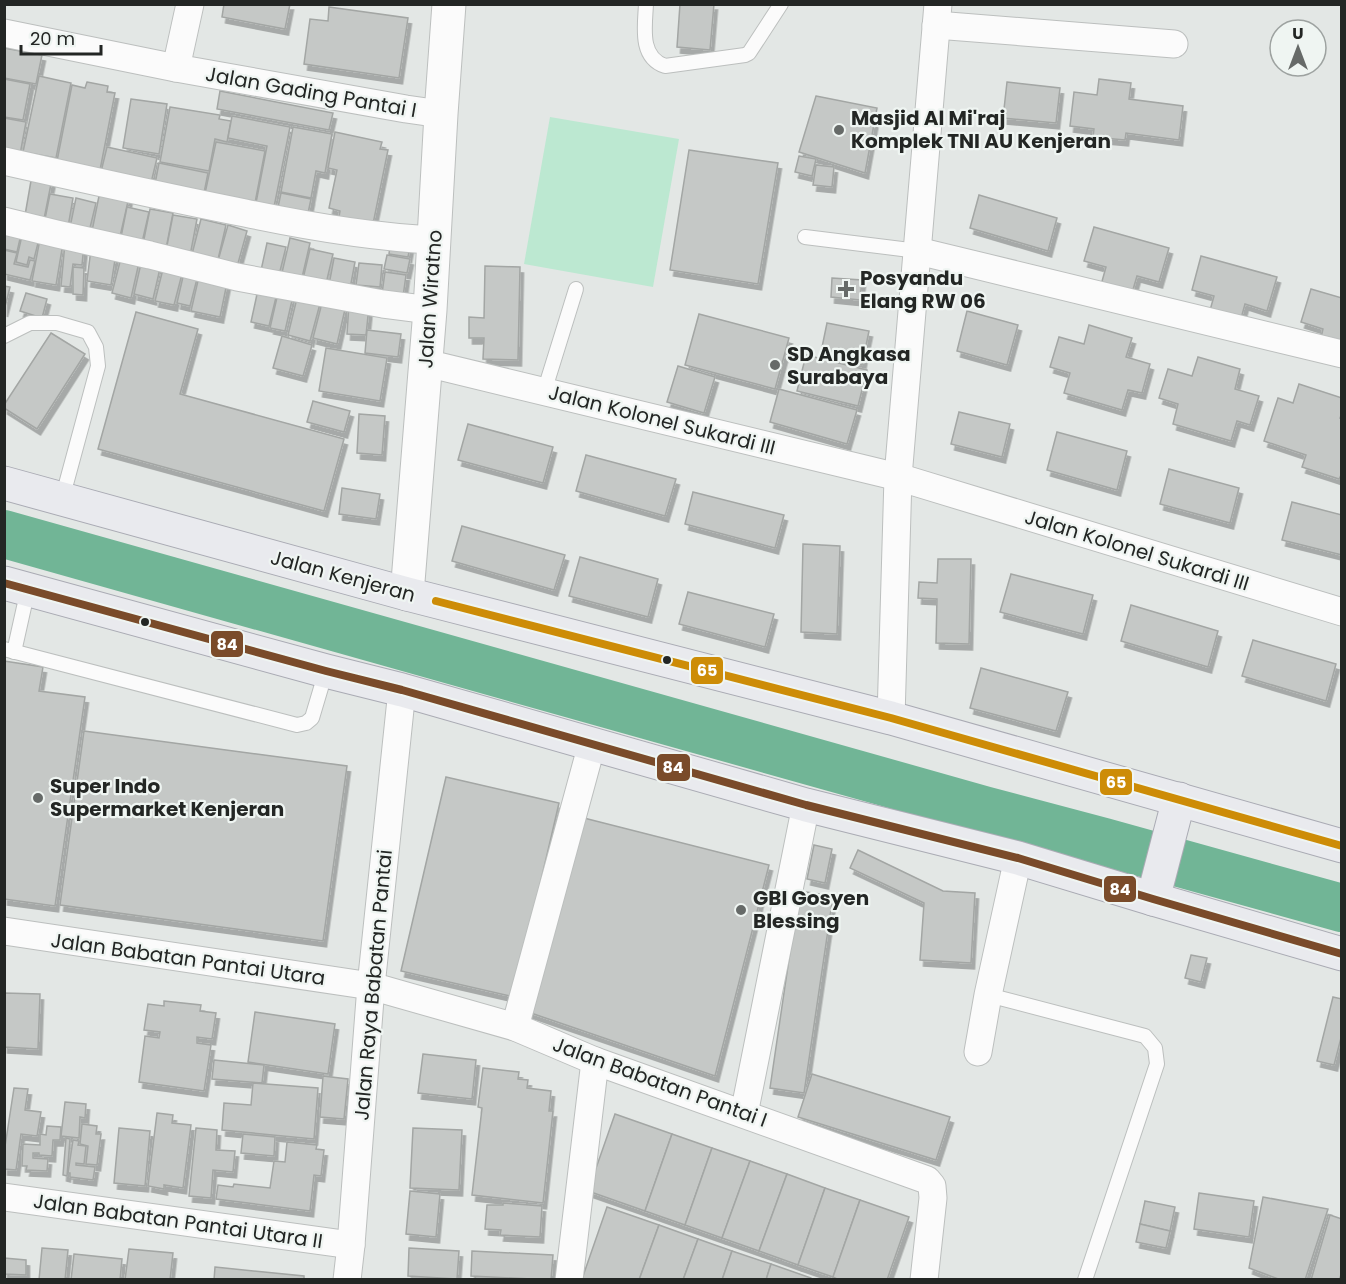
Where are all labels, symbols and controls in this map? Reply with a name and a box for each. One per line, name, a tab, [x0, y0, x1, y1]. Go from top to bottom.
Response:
scale bar	[21, 18, 100, 56]
north arrow	[1268, 18, 1328, 78]
text: U	[1292, 22, 1304, 45]
text: 20 m	[30, 26, 75, 51]
street label: Jalan Gading Pantai I	[203, 60, 419, 124]
place label: Masjid Al Mi'raj Komplek TNI AU Kenjeran	[851, 104, 1111, 155]
marker: Masjid Al Mi'raj Komplek TNI AU Kenjeran	[832, 123, 846, 137]
street label: Jalan Wiratno	[411, 229, 449, 369]
place label: Posyandu Elang RW 06	[860, 264, 986, 315]
marker: Posyandu Elang RW 06	[837, 280, 855, 298]
place label: SD Angkasa Surabaya	[787, 340, 911, 391]
marker: SD Angkasa Surabaya	[768, 358, 782, 372]
street label: Jalan Kolonel Sukardi III	[546, 378, 778, 462]
street label: Jalan Kolonel Sukardi III	[1021, 503, 1253, 597]
street label: Jalan Kenjeran	[267, 543, 419, 609]
unlabelled marker	[139, 616, 151, 628]
line badge: 84	[210, 630, 244, 658]
text: 84	[216, 633, 238, 656]
unlabelled marker	[661, 654, 673, 666]
line badge: 65	[690, 656, 724, 685]
text: 65	[697, 659, 717, 682]
line badge: 84	[656, 753, 691, 782]
text: 84	[662, 756, 684, 779]
line badge: 65	[1099, 768, 1133, 796]
text: 65	[1106, 771, 1126, 794]
place label: Super Indo Supermarket Kenjeran	[50, 772, 284, 823]
marker: Super Indo Supermarket Kenjeran	[31, 791, 45, 805]
street label: Jalan Raya Babatan Pantai	[347, 848, 399, 1122]
line badge: 84	[1103, 875, 1137, 903]
text: 84	[1109, 878, 1131, 901]
place label: GBI Gosyen Blessing	[753, 884, 869, 935]
marker: GBI Gosyen Blessing	[734, 903, 748, 917]
street label: Jalan Babatan Pantai Utara	[49, 926, 327, 992]
street label: Jalan Babatan Pantai I	[549, 1030, 771, 1134]
street label: Jalan Babatan Pantai Utara II	[32, 1187, 324, 1255]

